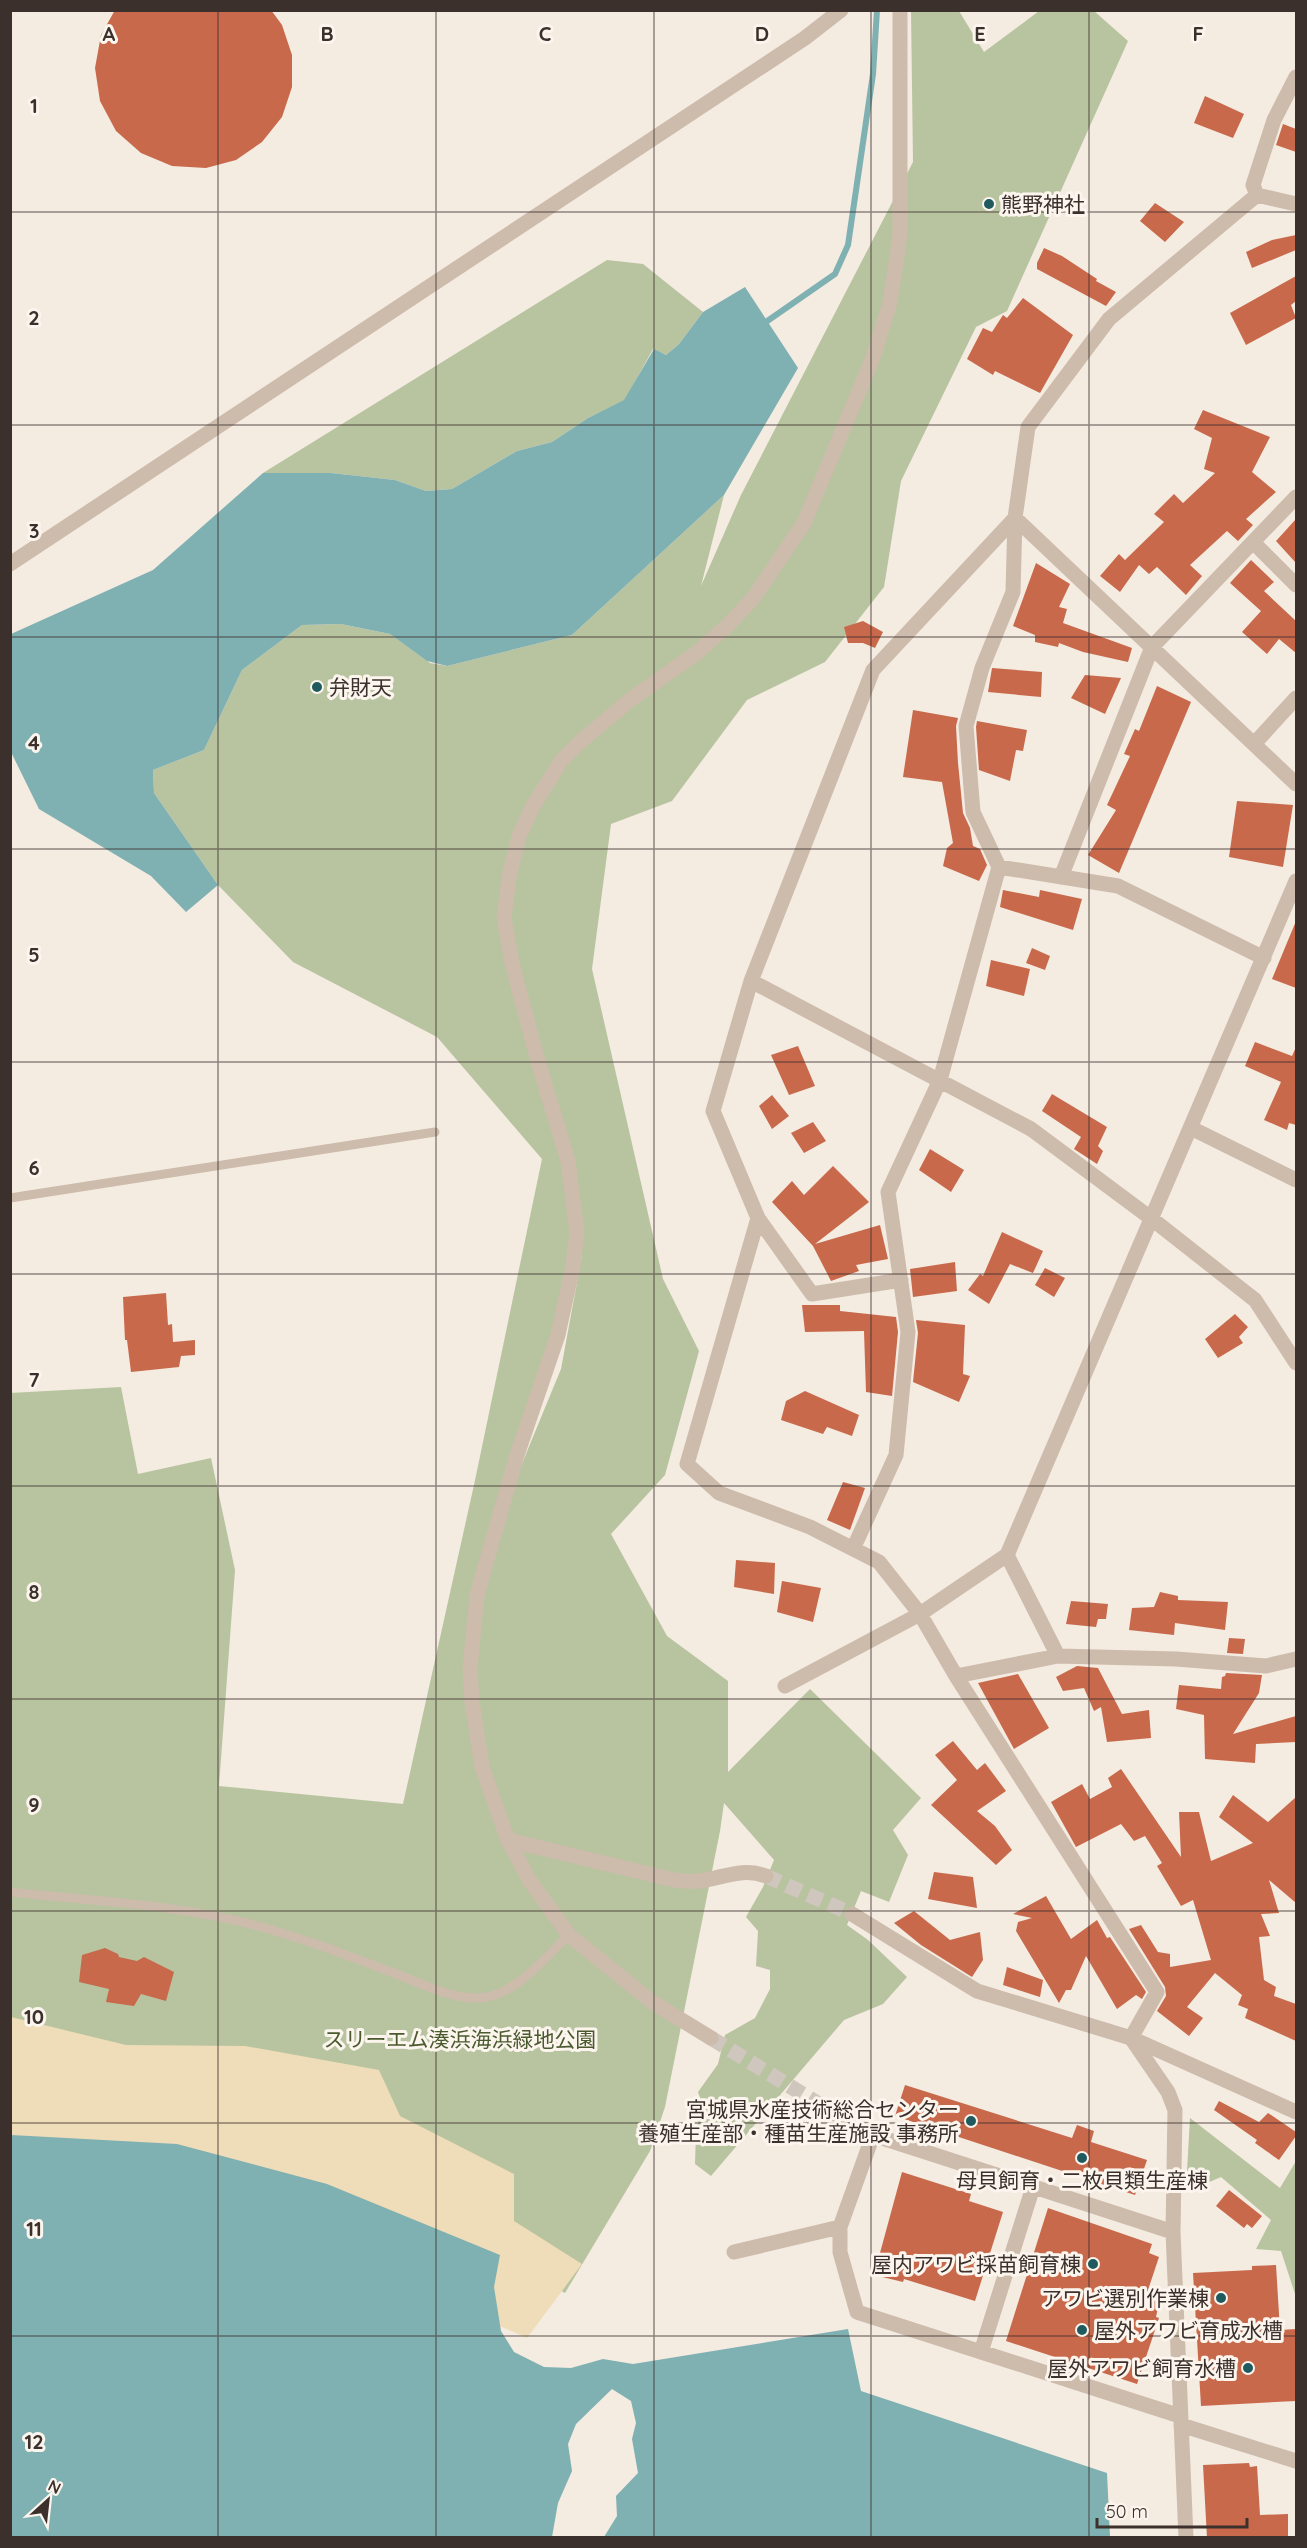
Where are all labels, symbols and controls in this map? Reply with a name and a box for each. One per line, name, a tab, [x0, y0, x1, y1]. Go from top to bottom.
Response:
text: A	[103, 21, 116, 46]
text: B	[320, 21, 334, 46]
text: C	[539, 21, 552, 46]
text: D	[755, 21, 769, 46]
text: E	[974, 21, 986, 46]
text: F	[1192, 21, 1204, 46]
text: 1	[30, 93, 38, 118]
place label: 熊野神社	[1001, 191, 1085, 217]
marker: 熊野神社	[982, 197, 996, 211]
text: 2	[28, 305, 40, 330]
text: 3	[29, 518, 39, 543]
place label: 弁財天	[329, 674, 392, 700]
marker: 弁財天	[310, 680, 324, 694]
text: 4	[28, 730, 40, 755]
text: 5	[28, 942, 40, 967]
text: 6	[28, 1155, 40, 1180]
text: 7	[29, 1367, 40, 1392]
text: 8	[29, 1579, 40, 1604]
text: 9	[28, 1792, 40, 1817]
text: 10	[24, 2004, 44, 2029]
park label: スリーエム湊浜海浜緑地公園	[324, 2026, 597, 2052]
place label: 宮城県水産技術総合センター 養殖生産部・種苗生産施設 事務所	[638, 2096, 959, 2146]
marker: 宮城県水産技術総合センター 養殖生産部・種苗生産施設 事務所	[964, 2114, 978, 2128]
marker: 母貝飼育・二枚貝類生産棟	[1075, 2151, 1089, 2165]
place label: 母貝飼育・二枚貝類生産棟	[956, 2167, 1208, 2193]
text: 11	[26, 2216, 42, 2241]
place label: 屋内アワビ採苗飼育棟	[871, 2251, 1081, 2277]
marker: 屋内アワビ採苗飼育棟	[1086, 2257, 1100, 2271]
place label: アワビ選別作業棟	[1041, 2285, 1209, 2311]
marker: アワビ選別作業棟	[1214, 2291, 1228, 2305]
place label: 屋外アワビ育成水槽	[1094, 2317, 1283, 2343]
marker: 屋外アワビ育成水槽	[1075, 2323, 1089, 2337]
place label: 屋外アワビ飼育水槽	[1047, 2355, 1236, 2381]
marker: 屋外アワビ飼育水槽	[1241, 2361, 1255, 2375]
text: 12	[24, 2429, 44, 2454]
north arrow	[18, 2470, 78, 2530]
text: N	[45, 2475, 65, 2498]
scale bar	[1097, 2491, 1247, 2529]
text: 50 m	[1106, 2500, 1148, 2523]

